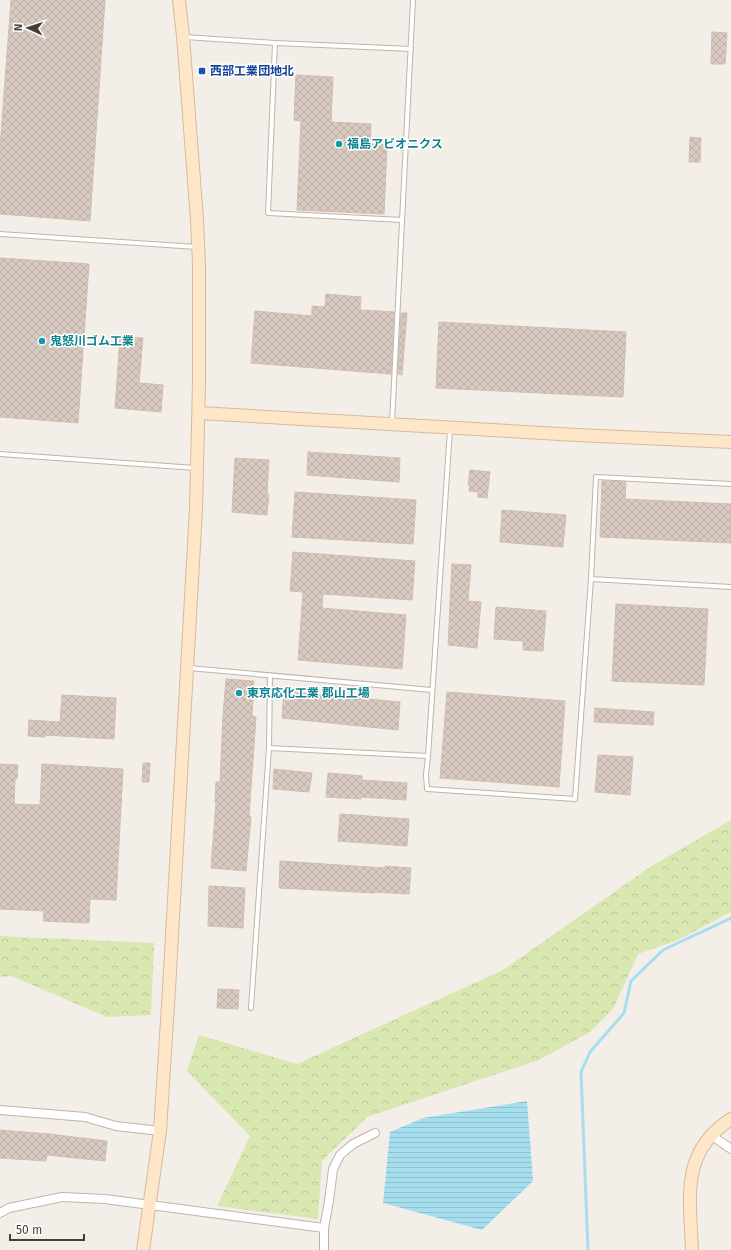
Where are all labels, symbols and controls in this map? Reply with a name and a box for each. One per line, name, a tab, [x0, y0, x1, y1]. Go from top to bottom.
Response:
north arrow	[8, 8, 48, 48]
text: N	[12, 24, 25, 31]
place label: 西部工業団地北	[210, 64, 294, 78]
marker: 西部工業団地北	[197, 66, 207, 76]
place label: 福島アビオニクス	[347, 137, 443, 151]
marker: 福島アビオニクス	[334, 139, 344, 149]
place label: 鬼怒川ゴム工業	[50, 334, 134, 348]
marker: 鬼怒川ゴム工業	[37, 336, 47, 346]
place label: 東京応化工業 郡山工場	[247, 686, 370, 700]
marker: 東京応化工業 郡山工場	[234, 688, 244, 698]
scale bar	[10, 1216, 84, 1242]
text: 50 m	[16, 1223, 42, 1237]

